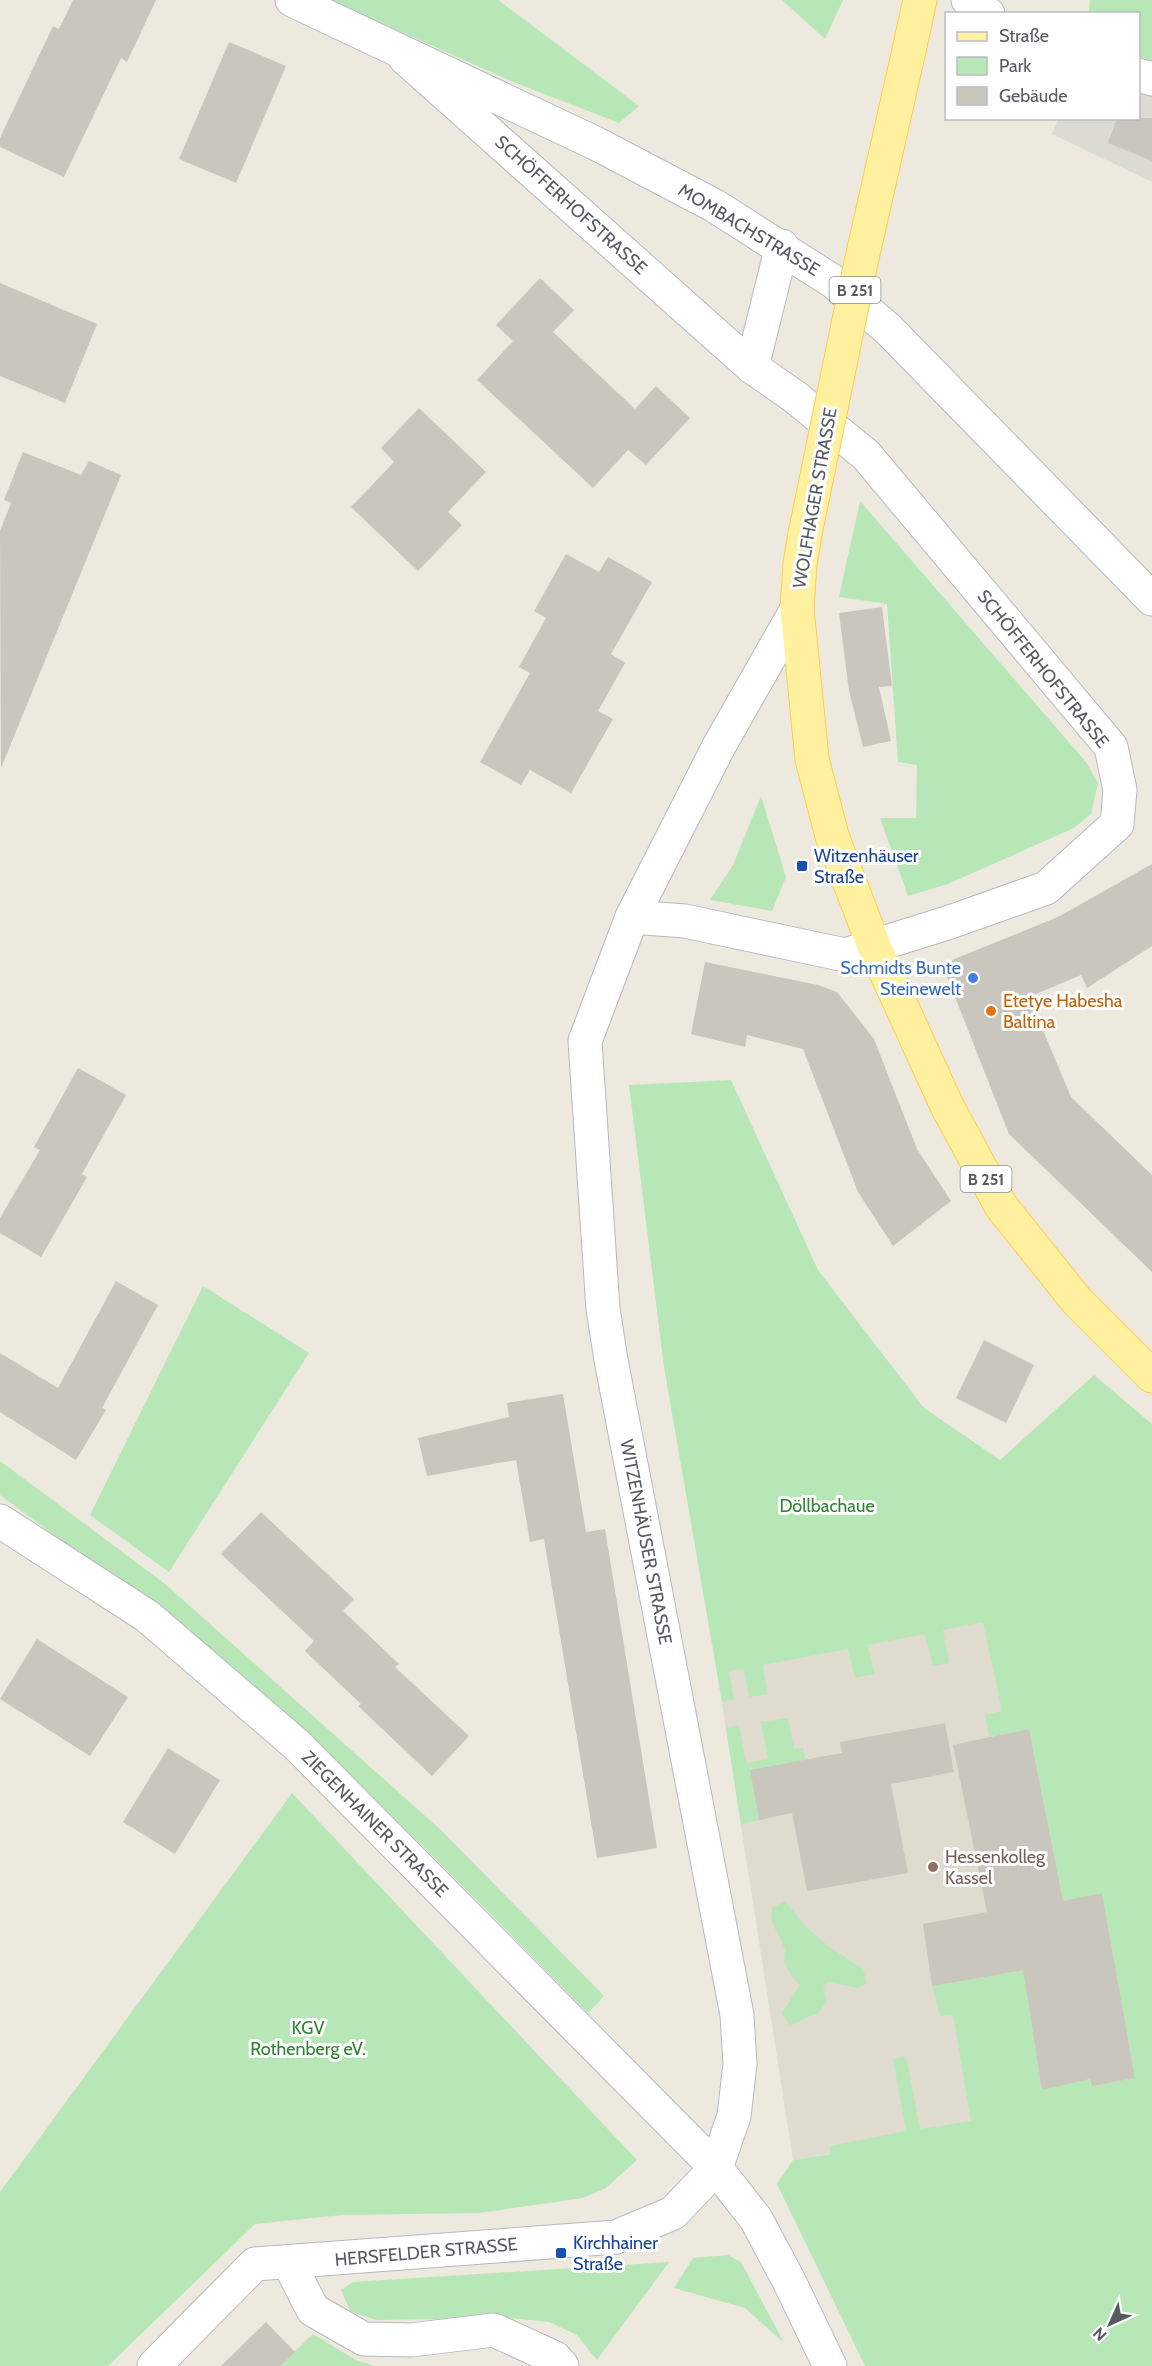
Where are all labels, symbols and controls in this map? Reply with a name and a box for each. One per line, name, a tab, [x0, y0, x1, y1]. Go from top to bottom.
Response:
legend	[945, 12, 1140, 120]
text: Straße	[999, 25, 1049, 47]
text: Park	[999, 55, 1032, 77]
text: Gebäude	[999, 85, 1068, 107]
street label: SCHÖFFERHOFSTRASSE	[490, 131, 652, 279]
street label: MOMBACHSTRASSE	[674, 179, 824, 281]
road number: B 251	[830, 277, 880, 303]
street label: WOLFHAGER STRASSE	[788, 406, 842, 590]
street label: SCHÖFFERHOFSTRASSE	[973, 586, 1114, 752]
place label: Witzenhäuser Straße	[814, 845, 919, 888]
marker: Witzenhäuser Straße	[795, 859, 809, 873]
place label: Schmidts Bunte Steinewelt	[840, 957, 961, 1000]
marker: Schmidts Bunte Steinewelt	[966, 971, 980, 985]
place label: Etetye Habesha Baltina	[1003, 990, 1123, 1033]
marker: Etetye Habesha Baltina	[984, 1004, 998, 1018]
road number: B 251	[960, 1166, 1012, 1192]
street label: WITZENHÄUSER STRASSE	[615, 1437, 677, 1647]
park label: Döllbachaue	[779, 1495, 875, 1517]
street label: ZIEGENHAINER STRASSE	[297, 1746, 453, 1902]
place label: Hessenkolleg Kassel	[945, 1846, 1046, 1889]
marker: Hessenkolleg Kassel	[926, 1860, 940, 1874]
park label: KGV Rothenberg eV.	[250, 2017, 366, 2060]
place label: Kirchhainer Straße	[573, 2232, 658, 2275]
street label: HERSFELDER STRASSE	[334, 2233, 518, 2271]
marker: Kirchhainer Straße	[554, 2246, 568, 2260]
north arrow	[1080, 2294, 1140, 2354]
text: N	[1089, 2324, 1110, 2345]

